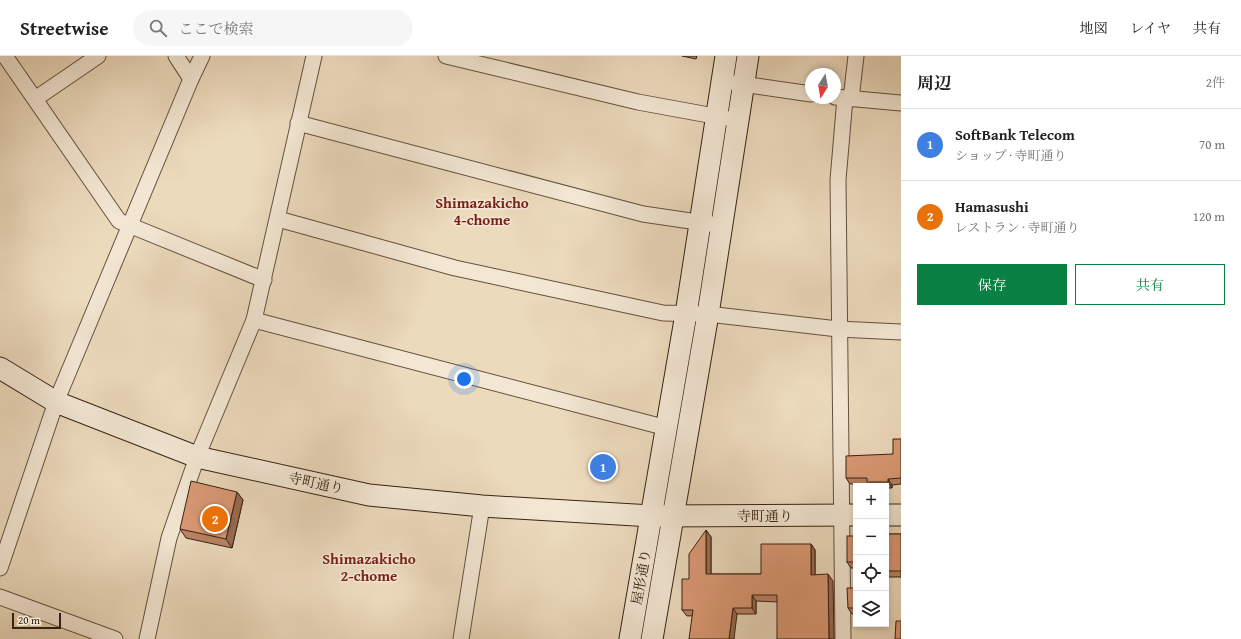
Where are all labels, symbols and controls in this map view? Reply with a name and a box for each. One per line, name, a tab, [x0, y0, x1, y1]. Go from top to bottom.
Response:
search box	[133, 10, 413, 46]
text: Streetwise	[20, 14, 109, 42]
icon: search	[147, 17, 169, 39]
text: ここで検索	[179, 18, 254, 39]
text: 地図	[1080, 18, 1108, 38]
text: レイヤ	[1130, 18, 1171, 38]
text: 共有	[1193, 18, 1221, 38]
north arrow	[805, 68, 841, 104]
text: 周辺	[917, 70, 951, 95]
text: 2件	[1206, 73, 1225, 92]
text: SoftBank Telecom	[955, 124, 1075, 145]
text: 1	[927, 135, 933, 154]
text: 70 m	[1199, 135, 1225, 154]
text: ショップ · 寺町通り	[955, 146, 1067, 165]
district label: Shimazakicho 4-chome	[435, 192, 529, 230]
text: Hamasushi	[955, 196, 1029, 217]
text: 2	[927, 207, 933, 226]
text: 120 m	[1193, 207, 1225, 226]
text: レストラン · 寺町通り	[955, 218, 1080, 237]
button: 保存	[917, 264, 1067, 305]
button: 共有	[1075, 264, 1225, 305]
your location	[454, 369, 474, 389]
pin: 1	[590, 452, 616, 482]
street label: 寺町通り	[287, 467, 345, 499]
map controls	[853, 483, 889, 627]
button: +	[853, 483, 889, 519]
pin: 2	[202, 504, 228, 534]
street label: 寺町通り	[737, 506, 793, 526]
button: −	[853, 519, 889, 555]
district label: Shimazakicho 2-chome	[322, 548, 416, 586]
street label: 屋形通り	[626, 548, 656, 606]
button: locate	[853, 555, 889, 591]
button: layers	[853, 591, 889, 627]
scale bar	[12, 611, 61, 630]
text: 20 m	[18, 612, 40, 628]

